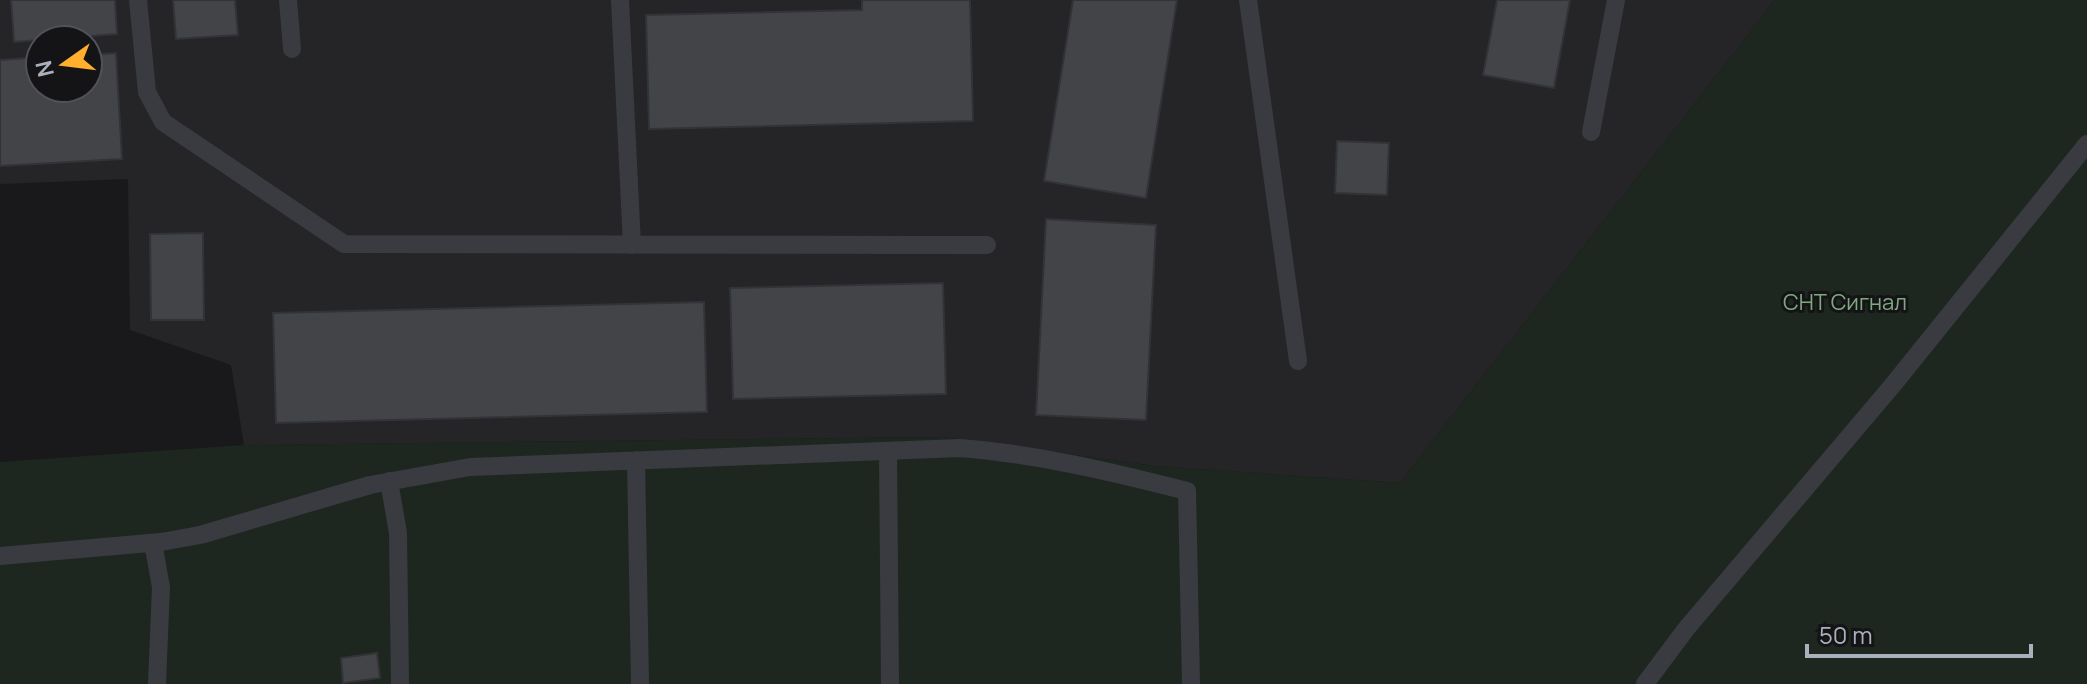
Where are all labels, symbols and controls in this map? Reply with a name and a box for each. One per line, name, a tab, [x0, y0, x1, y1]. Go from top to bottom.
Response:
north arrow	[24, 24, 104, 104]
text: N	[28, 58, 61, 80]
park label: СНТ Сигнал	[1783, 287, 1907, 317]
scale bar	[1807, 608, 2031, 658]
text: 50 m	[1819, 618, 1873, 651]

